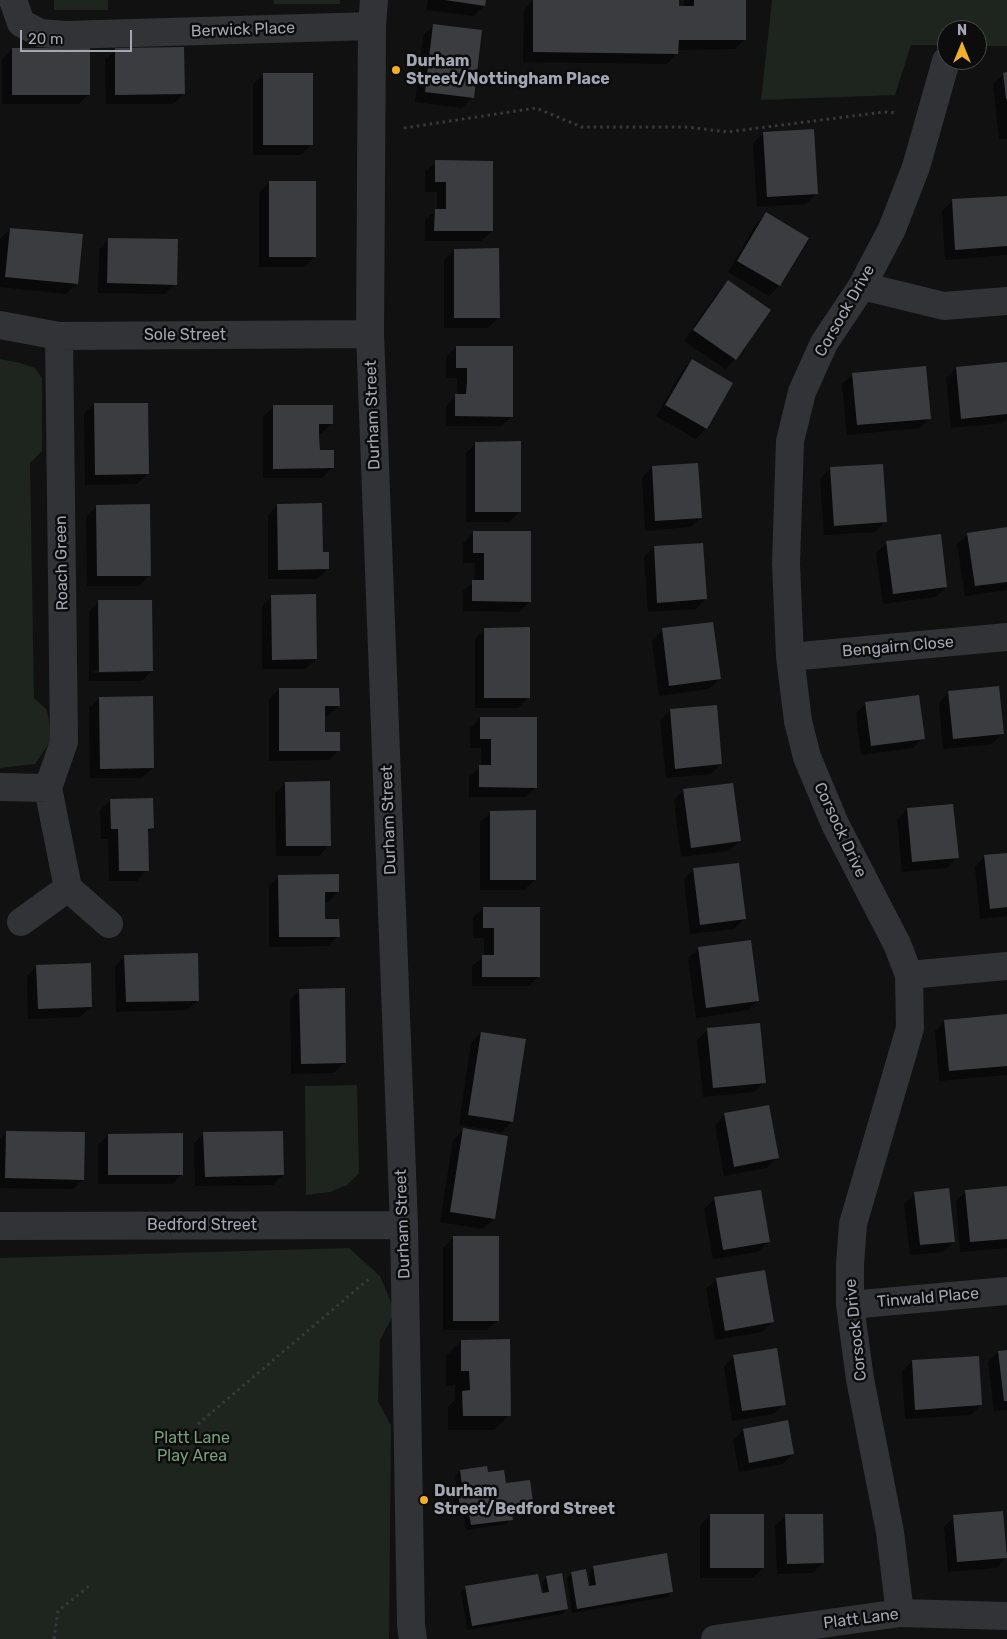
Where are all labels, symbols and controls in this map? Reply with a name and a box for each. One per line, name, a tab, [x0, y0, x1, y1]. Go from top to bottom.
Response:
street label: Berwick Place	[191, 19, 295, 41]
scale bar	[22, 20, 135, 52]
north arrow	[937, 20, 987, 70]
text: N	[957, 22, 967, 39]
text: 20 m	[28, 30, 63, 48]
place label: Durham Street/Nottingham Place	[406, 51, 610, 89]
marker: Durham Street/Nottingham Place	[390, 64, 402, 76]
street label: Corsock Drive	[811, 262, 879, 360]
street label: Sole Street	[144, 325, 226, 345]
street label: Durham Street	[361, 360, 385, 470]
street label: Roach Green	[52, 515, 72, 611]
street label: Bengairn Close	[841, 633, 955, 661]
street label: Durham Street	[377, 765, 401, 875]
street label: Corsock Drive	[810, 779, 870, 881]
street label: Durham Street	[391, 1169, 415, 1279]
street label: Bedford Street	[147, 1215, 257, 1235]
street label: Corsock Drive	[841, 1278, 871, 1382]
street label: Tinwald Place	[876, 1284, 980, 1312]
park label: Platt Lane Play Area	[154, 1428, 230, 1466]
place label: Durham Street/Bedford Street	[434, 1481, 615, 1519]
marker: Durham Street/Bedford Street	[418, 1494, 430, 1506]
street label: Platt Lane	[822, 1605, 900, 1633]

